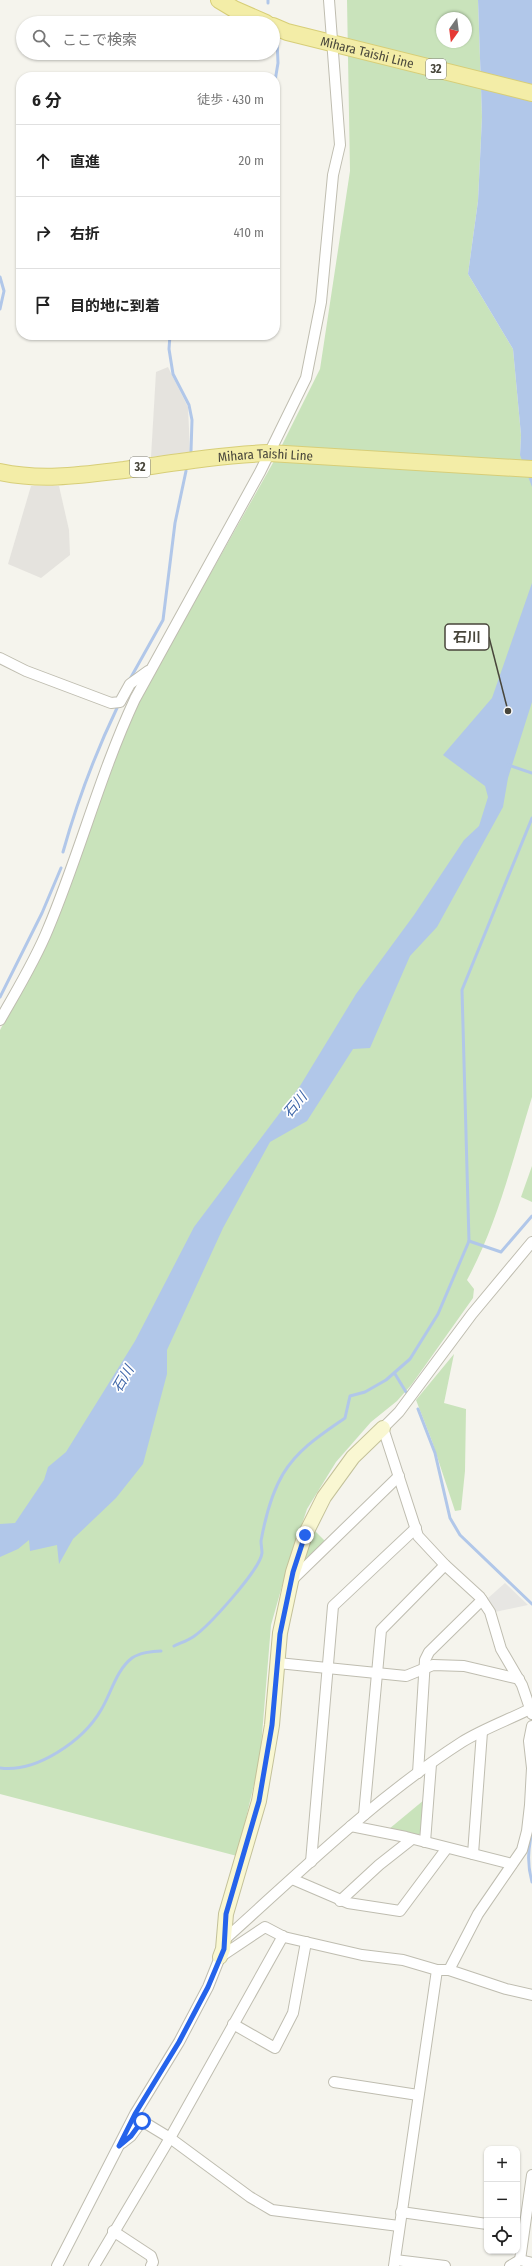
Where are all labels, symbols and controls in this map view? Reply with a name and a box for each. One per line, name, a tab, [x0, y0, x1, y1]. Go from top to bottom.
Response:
north arrow	[436, 12, 472, 48]
search box	[16, 16, 280, 60]
icon: search	[30, 27, 52, 49]
text: ここで検索	[62, 31, 137, 49]
street label: Mihara Taishi Line	[319, 33, 415, 71]
road number: 32	[426, 59, 446, 79]
text: 6 分	[32, 90, 61, 111]
text: 徒歩 · 430 m	[197, 92, 264, 107]
icon: ahead	[32, 150, 54, 172]
text: 直進	[70, 153, 100, 171]
text: 20 m	[238, 153, 264, 168]
icon: right	[32, 222, 54, 244]
text: 右折	[70, 225, 100, 243]
text: 410 m	[234, 225, 264, 240]
icon: arrive	[32, 294, 54, 316]
text: 目的地に到着	[70, 297, 160, 315]
street label: Mihara Taishi Line	[217, 445, 313, 464]
road number: 32	[130, 457, 150, 477]
callout: 石川	[445, 624, 489, 650]
text: 石川	[453, 629, 481, 646]
water label: 石川	[279, 1087, 312, 1121]
water label: 石川	[109, 1361, 138, 1395]
route end	[296, 1526, 314, 1544]
route start	[133, 2112, 151, 2130]
map controls	[484, 2146, 520, 2254]
button: +	[484, 2146, 520, 2182]
button: −	[484, 2182, 520, 2218]
button: locate	[484, 2218, 520, 2254]

